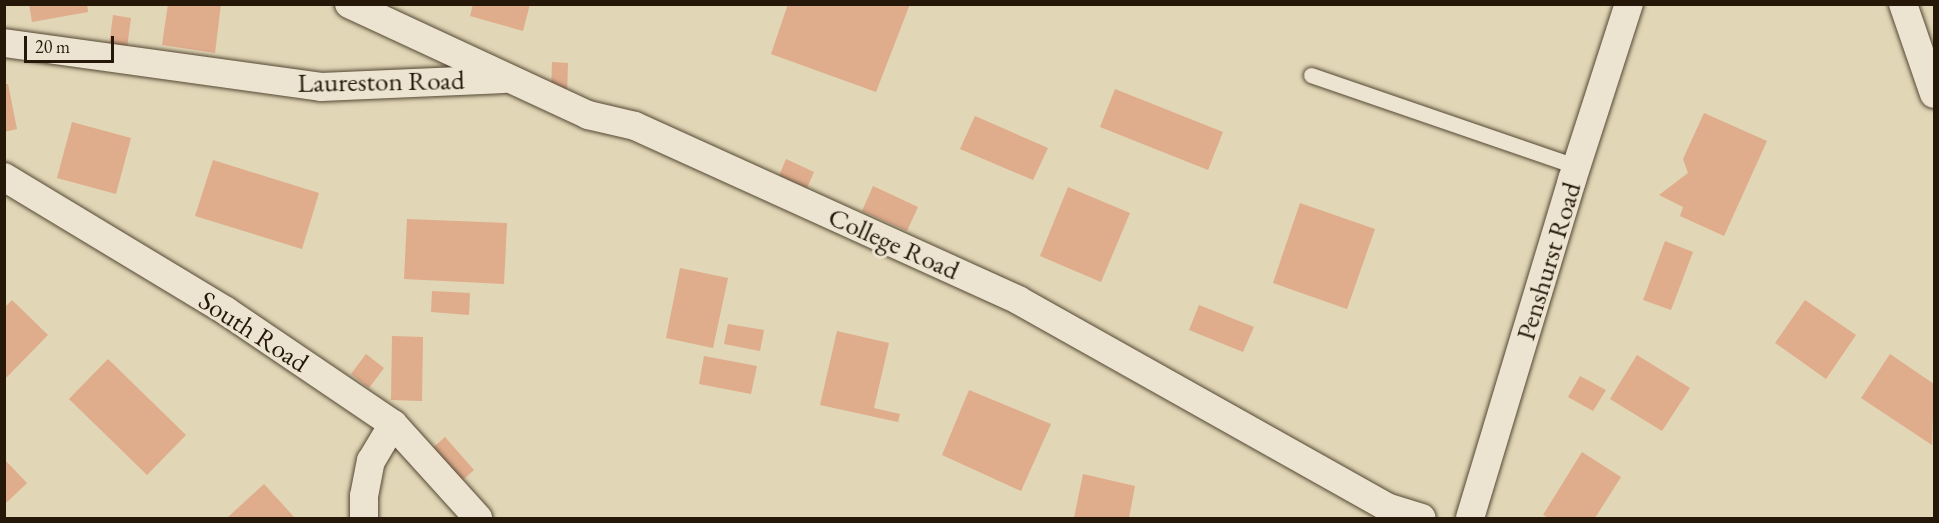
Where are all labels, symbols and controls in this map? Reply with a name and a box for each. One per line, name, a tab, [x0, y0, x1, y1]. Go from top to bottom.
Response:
scale bar	[27, 24, 117, 62]
text: 20 m	[35, 35, 70, 58]
street label: Laureston Road	[297, 63, 465, 99]
street label: Penshurst Road	[1509, 178, 1587, 344]
street label: College Road	[824, 200, 964, 286]
street label: South Road	[193, 284, 315, 378]

